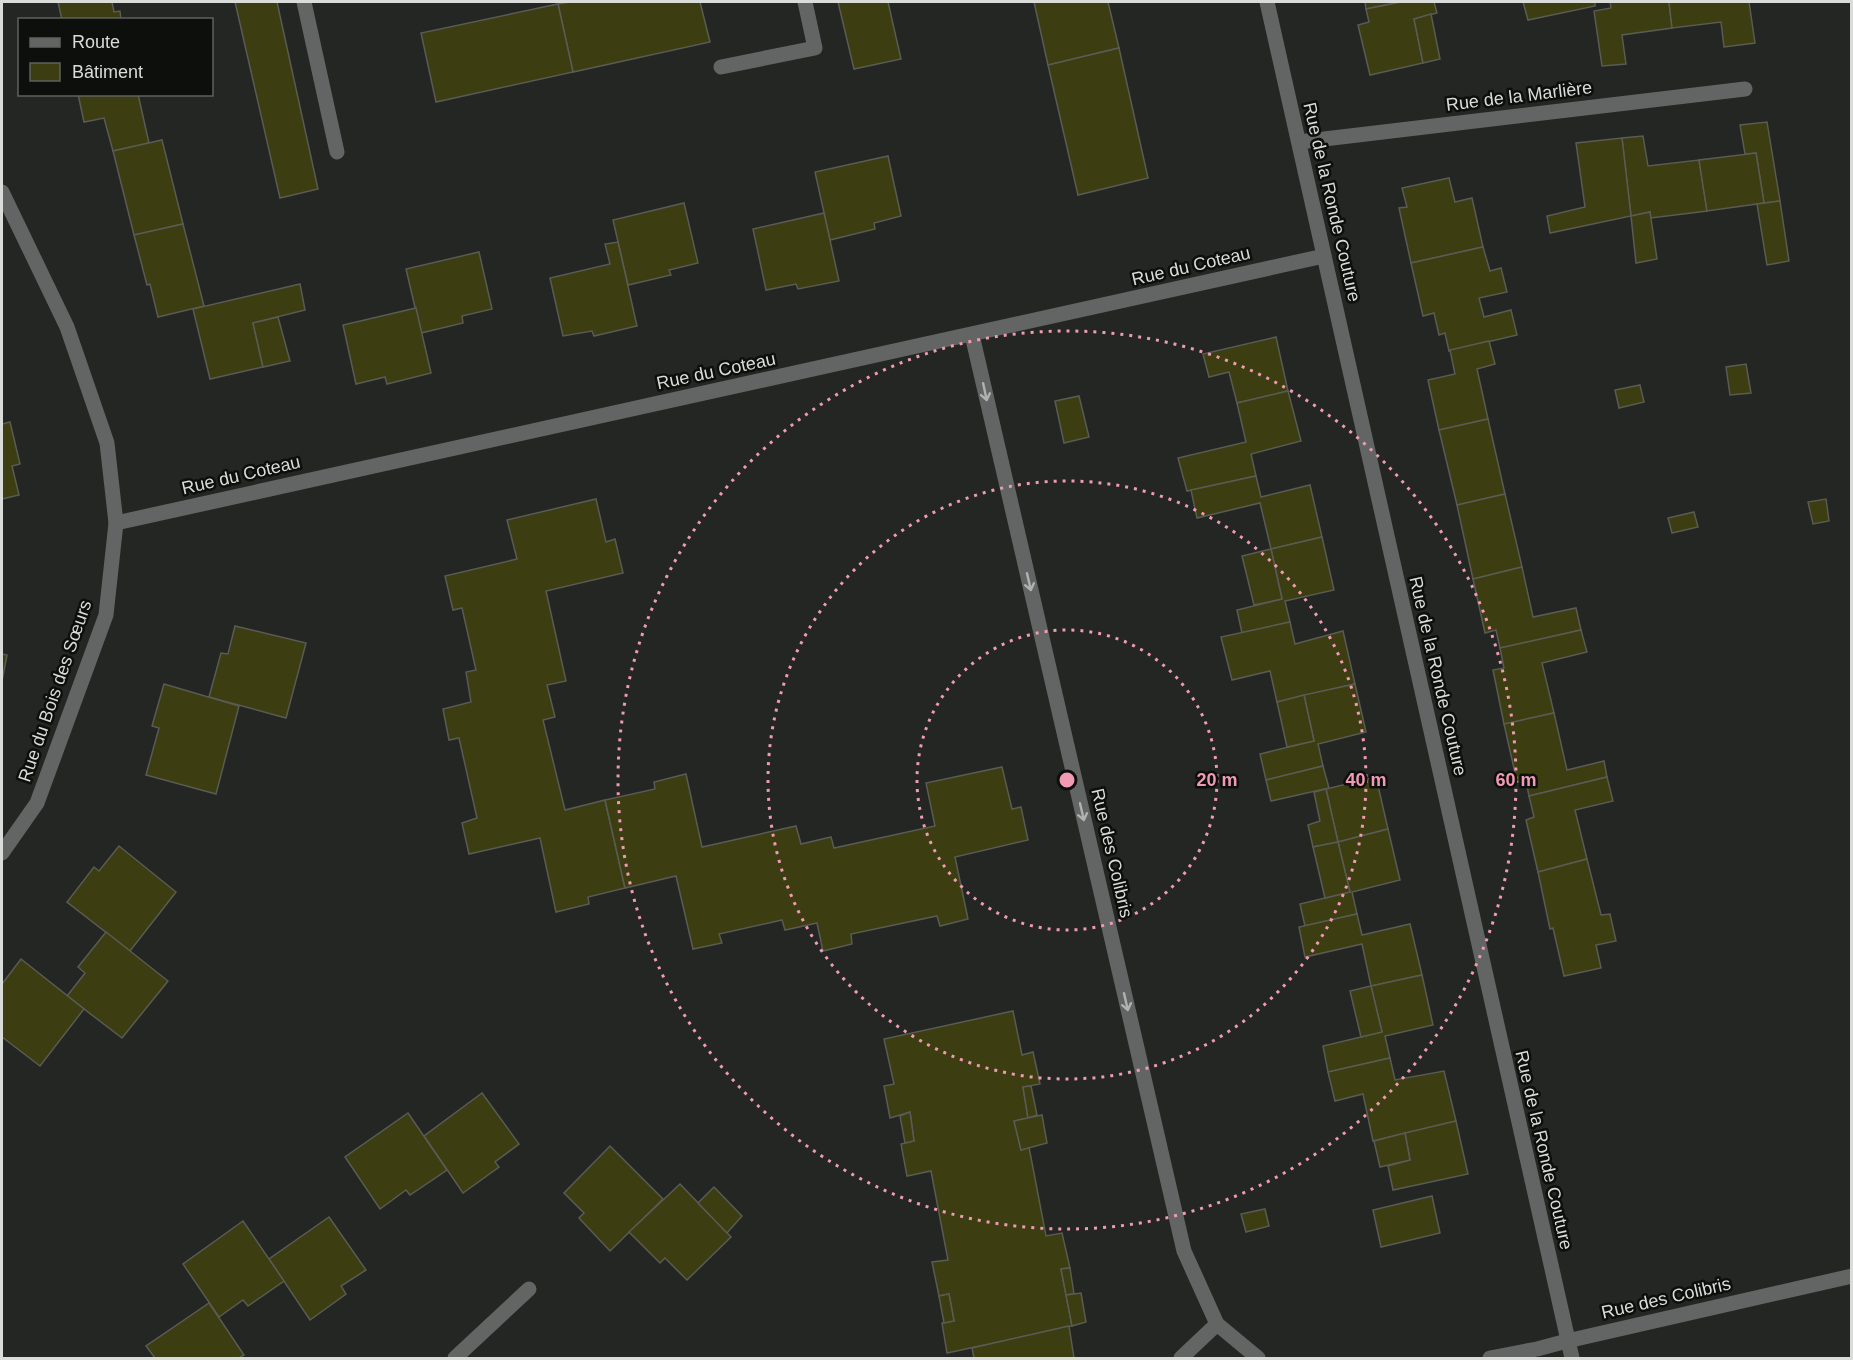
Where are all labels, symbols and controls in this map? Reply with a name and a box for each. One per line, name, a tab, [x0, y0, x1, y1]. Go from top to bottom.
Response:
legend	[18, 18, 213, 96]
text: Route	[72, 32, 120, 52]
text: Bâtiment	[72, 62, 143, 82]
street label: Rue de la Marlière	[1445, 77, 1593, 115]
street label: Rue de la Ronde Couture	[1299, 100, 1365, 304]
street label: Rue du Coteau	[1130, 243, 1252, 289]
street label: Rue du Coteau	[655, 349, 777, 393]
one-way arrow	[979, 382, 991, 401]
street label: Rue du Coteau	[180, 452, 302, 498]
one-way arrow	[1023, 572, 1035, 591]
street label: Rue de la Ronde Couture	[1405, 574, 1471, 778]
street label: Rue du Bois des Sœurs	[14, 597, 96, 785]
centre of rings	[1057, 770, 1077, 790]
text: 20 m	[1196, 770, 1238, 790]
text: 40 m	[1345, 770, 1387, 790]
text: 60 m	[1495, 770, 1537, 790]
street label: Rue des Colibris	[1087, 786, 1137, 920]
one-way arrow	[1077, 803, 1089, 822]
one-way arrow	[1121, 992, 1132, 1012]
street label: Rue de la Ronde Couture	[1511, 1048, 1577, 1252]
street label: Rue des Colibris	[1599, 1273, 1733, 1323]

